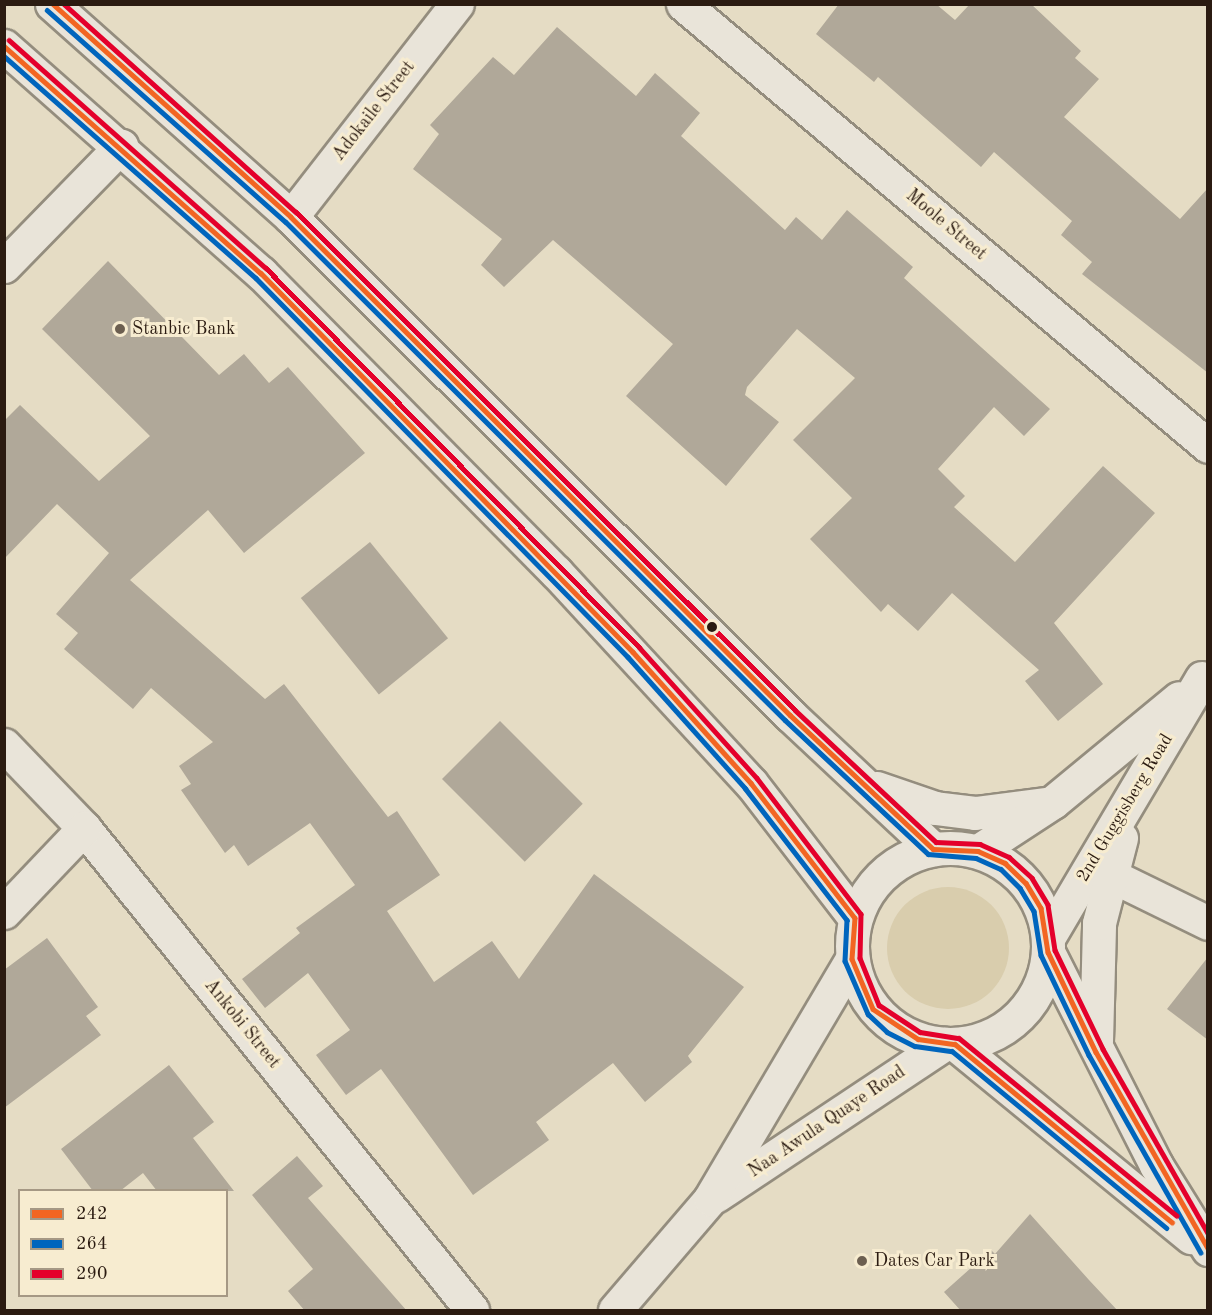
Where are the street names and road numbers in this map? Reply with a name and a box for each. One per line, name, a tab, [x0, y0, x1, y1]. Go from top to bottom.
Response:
street label: Adokaile Street	[328, 57, 420, 165]
street label: Moole Street	[901, 185, 991, 265]
street label: 2nd Guggisberg Road	[1072, 730, 1178, 886]
street label: Ankobi Street	[199, 975, 285, 1073]
street label: Naa Awula Quaye Road	[744, 1061, 910, 1183]

